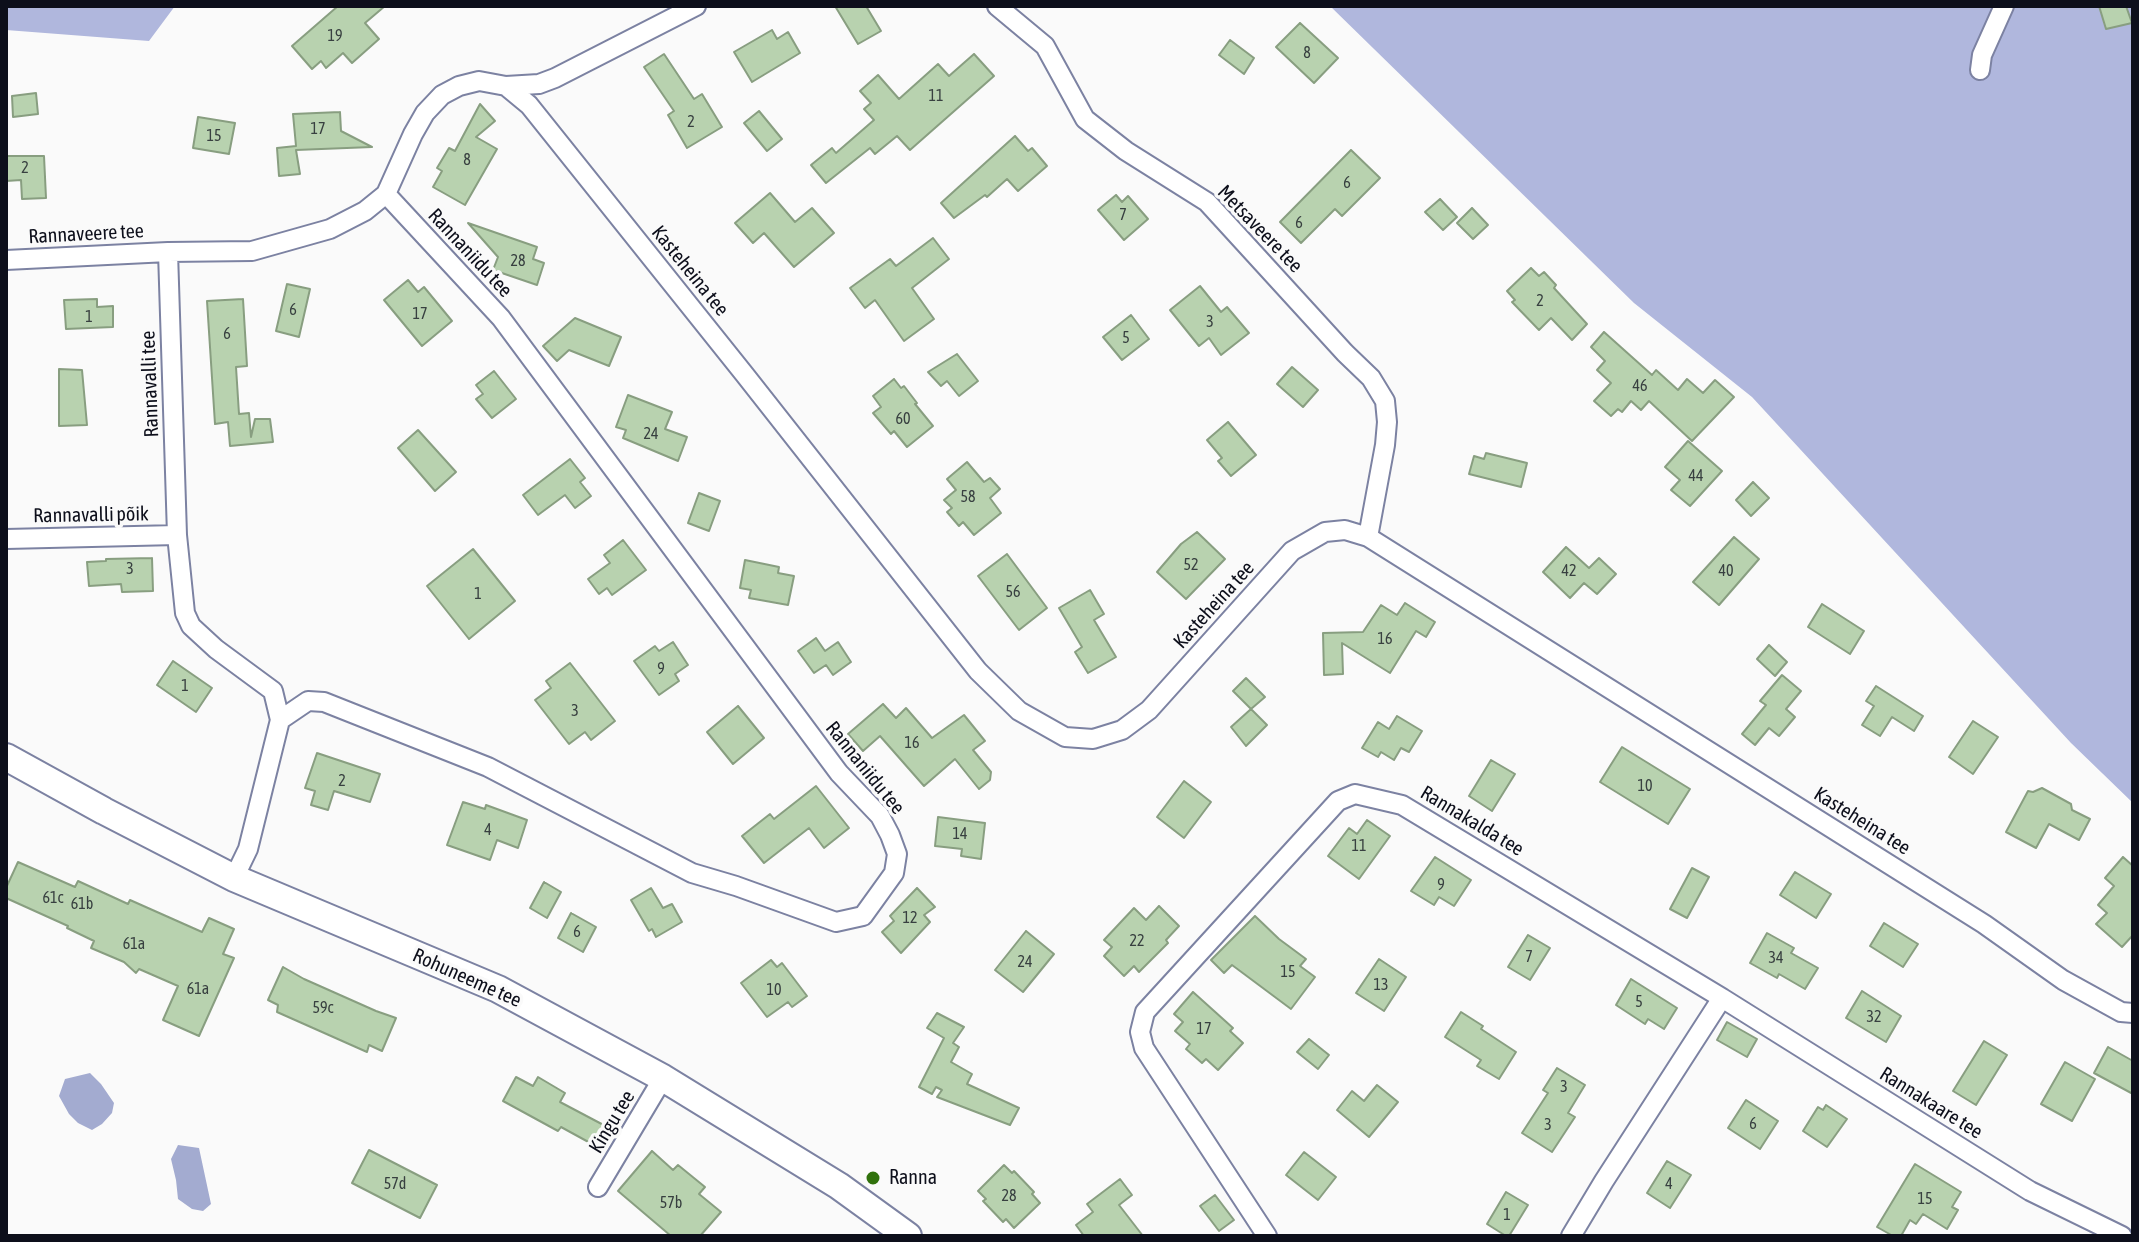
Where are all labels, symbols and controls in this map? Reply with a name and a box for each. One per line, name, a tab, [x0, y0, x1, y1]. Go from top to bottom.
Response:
house number: 19	[327, 26, 343, 46]
house number: 8	[1303, 43, 1311, 63]
house number: 11	[928, 86, 944, 106]
house number: 2	[687, 112, 695, 132]
house number: 17	[310, 119, 326, 139]
house number: 15	[206, 126, 222, 146]
house number: 8	[463, 150, 471, 170]
house number: 2	[21, 158, 29, 178]
house number: 6	[1343, 173, 1351, 193]
street label: Metsaveere tee	[1212, 180, 1308, 278]
street label: Rannaniidu tee	[423, 204, 517, 302]
house number: 7	[1119, 205, 1127, 225]
house number: 6	[1295, 213, 1303, 233]
street label: Rannaveere tee	[28, 219, 144, 249]
street label: Kasteheina tee	[646, 221, 734, 321]
house number: 28	[510, 251, 526, 271]
house number: 2	[1536, 291, 1544, 311]
house number: 6	[289, 300, 297, 320]
house number: 17	[412, 304, 428, 324]
house number: 1	[85, 307, 93, 327]
house number: 3	[1206, 312, 1214, 332]
house number: 6	[223, 324, 231, 344]
house number: 5	[1122, 328, 1130, 348]
street label: Rannavalli tee	[136, 330, 164, 438]
house number: 46	[1632, 376, 1648, 396]
house number: 60	[895, 409, 911, 429]
house number: 24	[643, 424, 659, 444]
house number: 44	[1688, 466, 1704, 486]
house number: 58	[960, 487, 976, 507]
street label: Rannavalli põik	[33, 502, 149, 528]
house number: 52	[1183, 555, 1199, 575]
street label: Kasteheina tee	[1169, 556, 1259, 654]
house number: 3	[126, 559, 134, 579]
house number: 42	[1561, 561, 1577, 581]
house number: 40	[1718, 561, 1734, 581]
house number: 56	[1005, 582, 1021, 602]
house number: 1	[474, 584, 482, 604]
house number: 16	[1377, 629, 1393, 649]
house number: 9	[657, 659, 665, 679]
house number: 1	[181, 676, 189, 696]
house number: 3	[571, 701, 579, 721]
street label: Rannaniidu tee	[820, 717, 910, 819]
house number: 16	[904, 733, 920, 753]
house number: 2	[338, 771, 346, 791]
house number: 10	[1637, 776, 1653, 796]
street label: Rannakalda tee	[1416, 781, 1528, 861]
street label: Kasteheina tee	[1809, 782, 1915, 860]
house number: 4	[484, 820, 492, 840]
house number: 14	[952, 824, 968, 844]
house number: 11	[1351, 836, 1367, 856]
house number: 9	[1437, 875, 1445, 895]
house number: 61c	[43, 888, 63, 908]
house number: 61b	[71, 894, 93, 914]
house number: 12	[902, 908, 918, 928]
house number: 6	[573, 922, 581, 942]
house number: 22	[1129, 931, 1145, 951]
house number: 61a	[123, 934, 145, 954]
street label: Rohuneeme tee	[409, 943, 525, 1013]
house number: 7	[1525, 947, 1533, 967]
house number: 34	[1768, 948, 1784, 968]
house number: 24	[1017, 952, 1033, 972]
house number: 15	[1280, 962, 1296, 982]
house number: 13	[1373, 975, 1389, 995]
house number: 61a	[187, 979, 209, 999]
house number: 10	[766, 980, 782, 1000]
house number: 5	[1635, 992, 1643, 1012]
house number: 59c	[313, 998, 333, 1018]
house number: 32	[1866, 1007, 1882, 1027]
house number: 17	[1196, 1019, 1212, 1039]
street label: Rannakaare tee	[1875, 1062, 1987, 1144]
house number: 3	[1560, 1077, 1568, 1097]
street label: Kingu tee	[584, 1086, 640, 1158]
house number: 6	[1749, 1114, 1757, 1134]
house number: 3	[1544, 1115, 1552, 1135]
place label: Ranna	[889, 1166, 937, 1190]
marker: Ranna	[864, 1169, 882, 1187]
house number: 57d	[384, 1174, 406, 1194]
house number: 4	[1665, 1174, 1673, 1194]
house number: 28	[1001, 1186, 1017, 1206]
house number: 15	[1917, 1189, 1933, 1209]
house number: 57b	[660, 1193, 682, 1213]
house number: 1	[1503, 1205, 1511, 1225]

